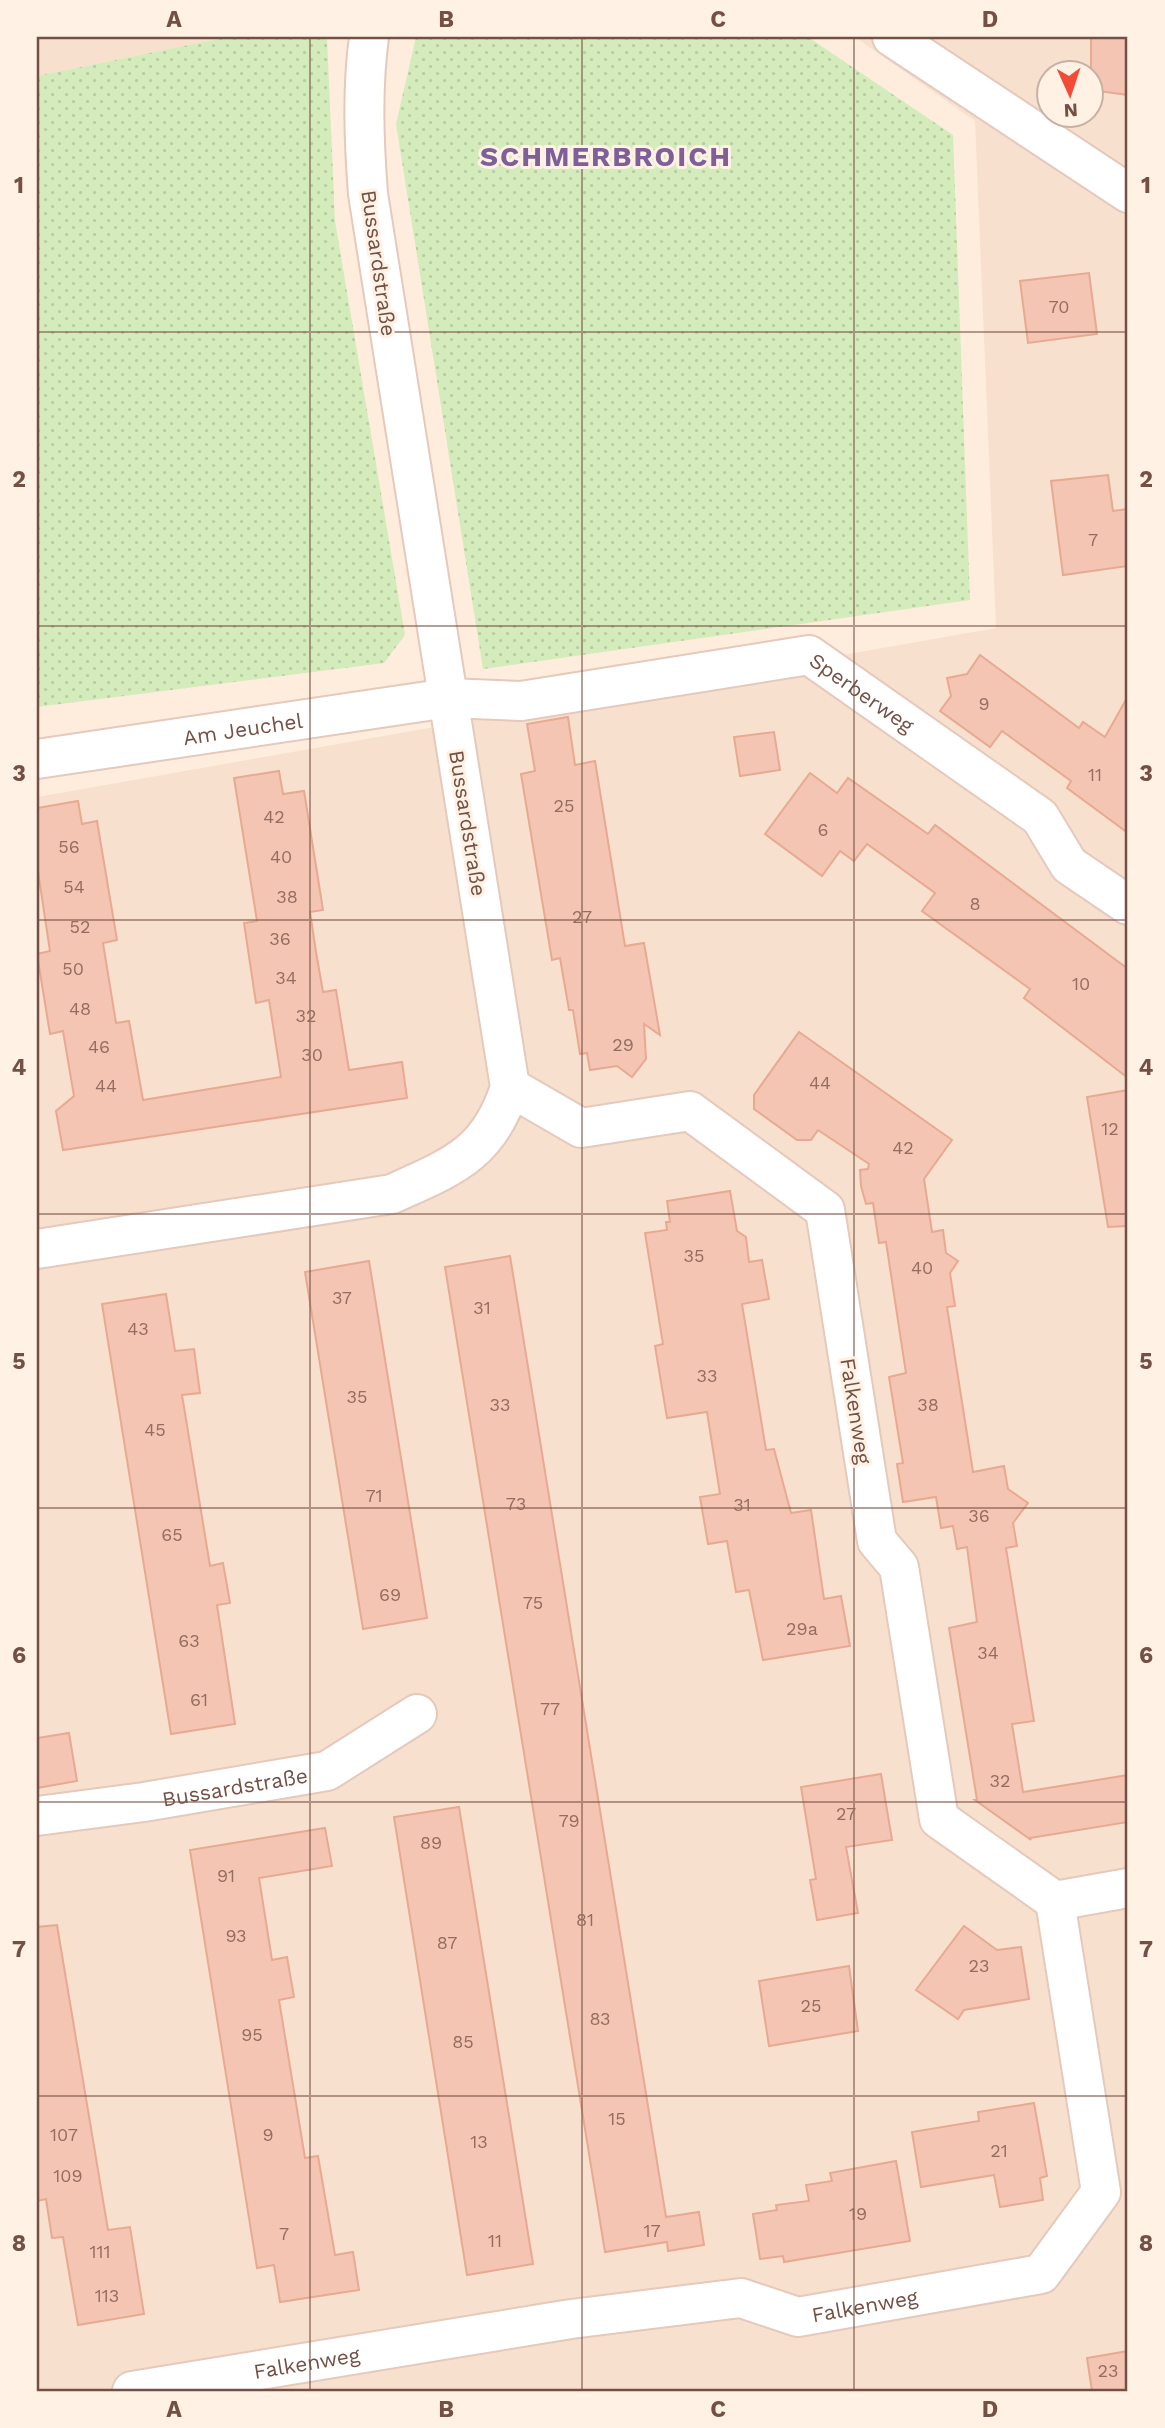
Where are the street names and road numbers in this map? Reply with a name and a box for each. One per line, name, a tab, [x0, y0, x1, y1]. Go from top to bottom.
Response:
street label: Bussardstraße	[356, 188, 402, 338]
street label: Sperberweg	[805, 647, 920, 738]
street label: Am Jeuchel	[181, 707, 305, 750]
street label: Bussardstraße	[444, 748, 492, 898]
street label: Falkenweg	[835, 1356, 877, 1467]
street label: Bussardstraße	[160, 1762, 309, 1811]
street label: Falkenweg	[810, 2283, 920, 2327]
street label: Falkenweg	[252, 2341, 362, 2383]

